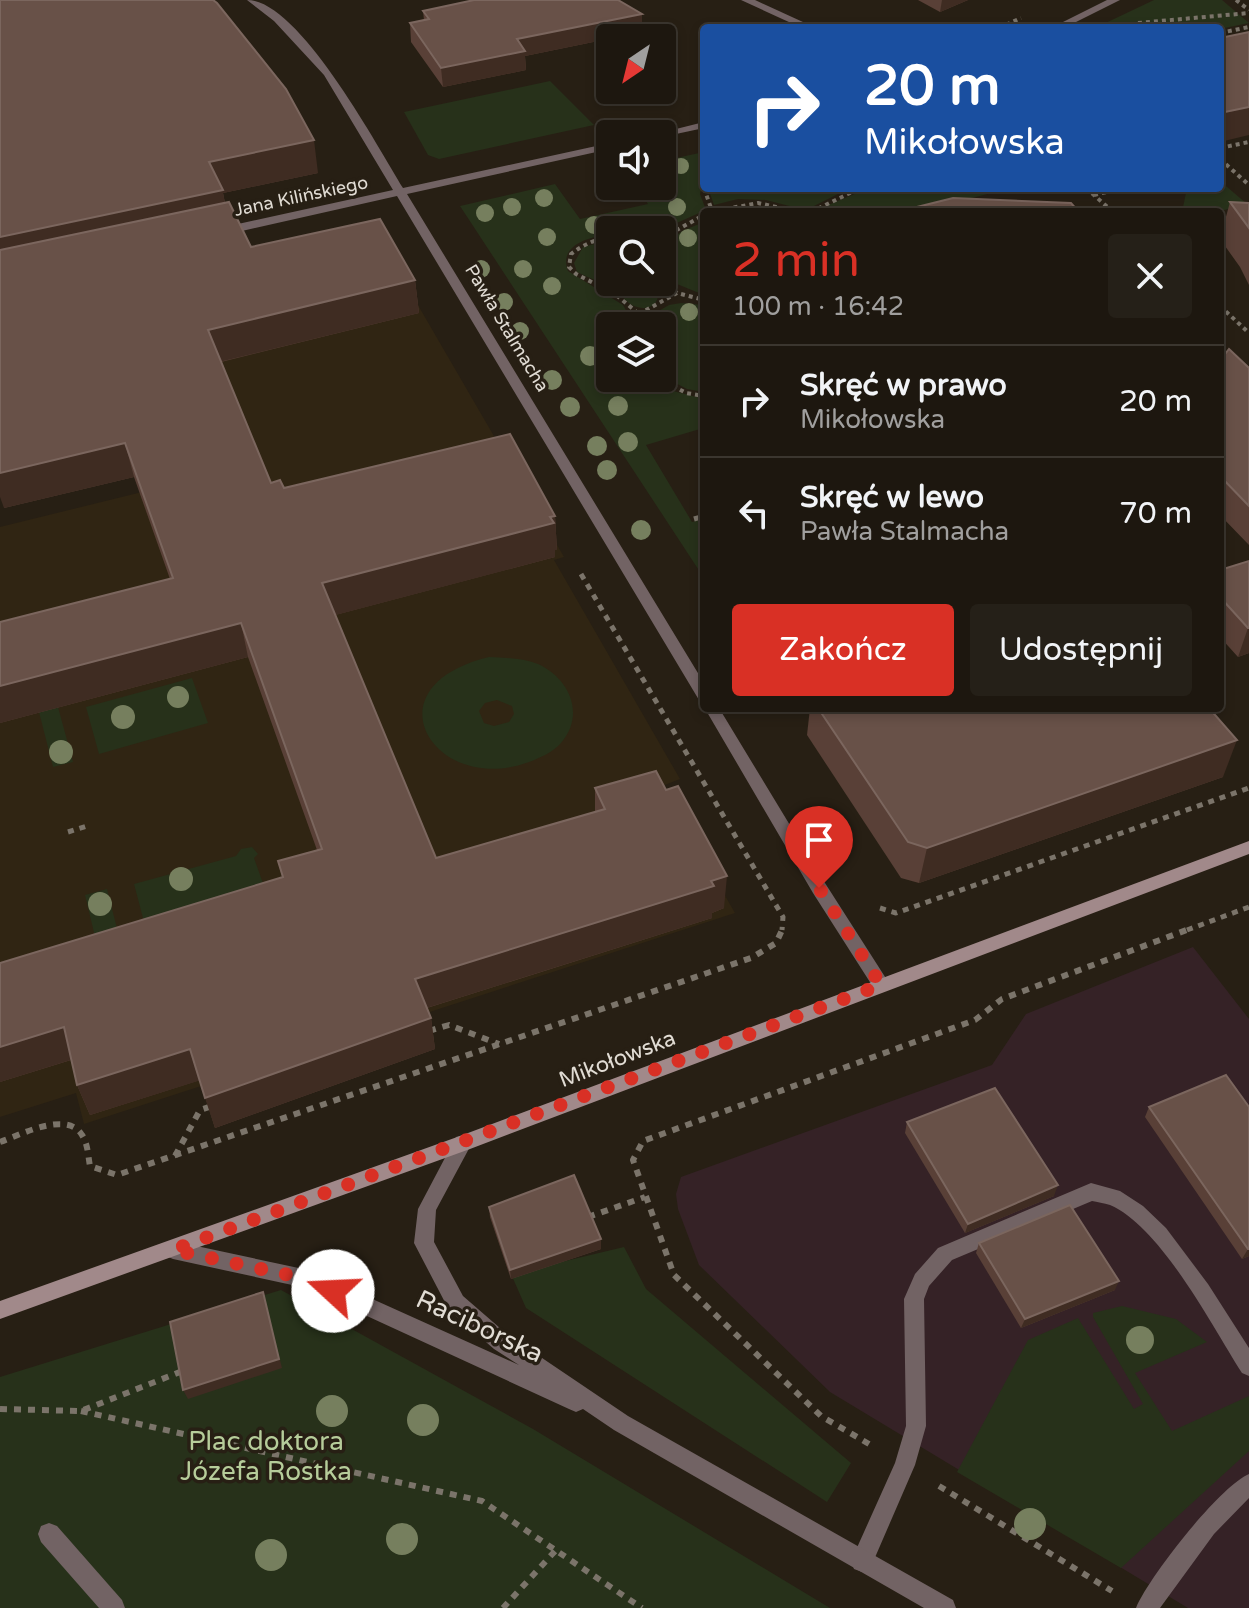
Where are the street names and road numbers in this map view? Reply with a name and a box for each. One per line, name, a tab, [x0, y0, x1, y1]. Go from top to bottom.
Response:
street label: Jana Kilińskiego	[232, 171, 370, 221]
street label: Pawła Stalmacha	[460, 260, 554, 396]
street label: Mikołowska	[555, 1025, 679, 1093]
street label: Raciborska	[411, 1284, 548, 1369]

